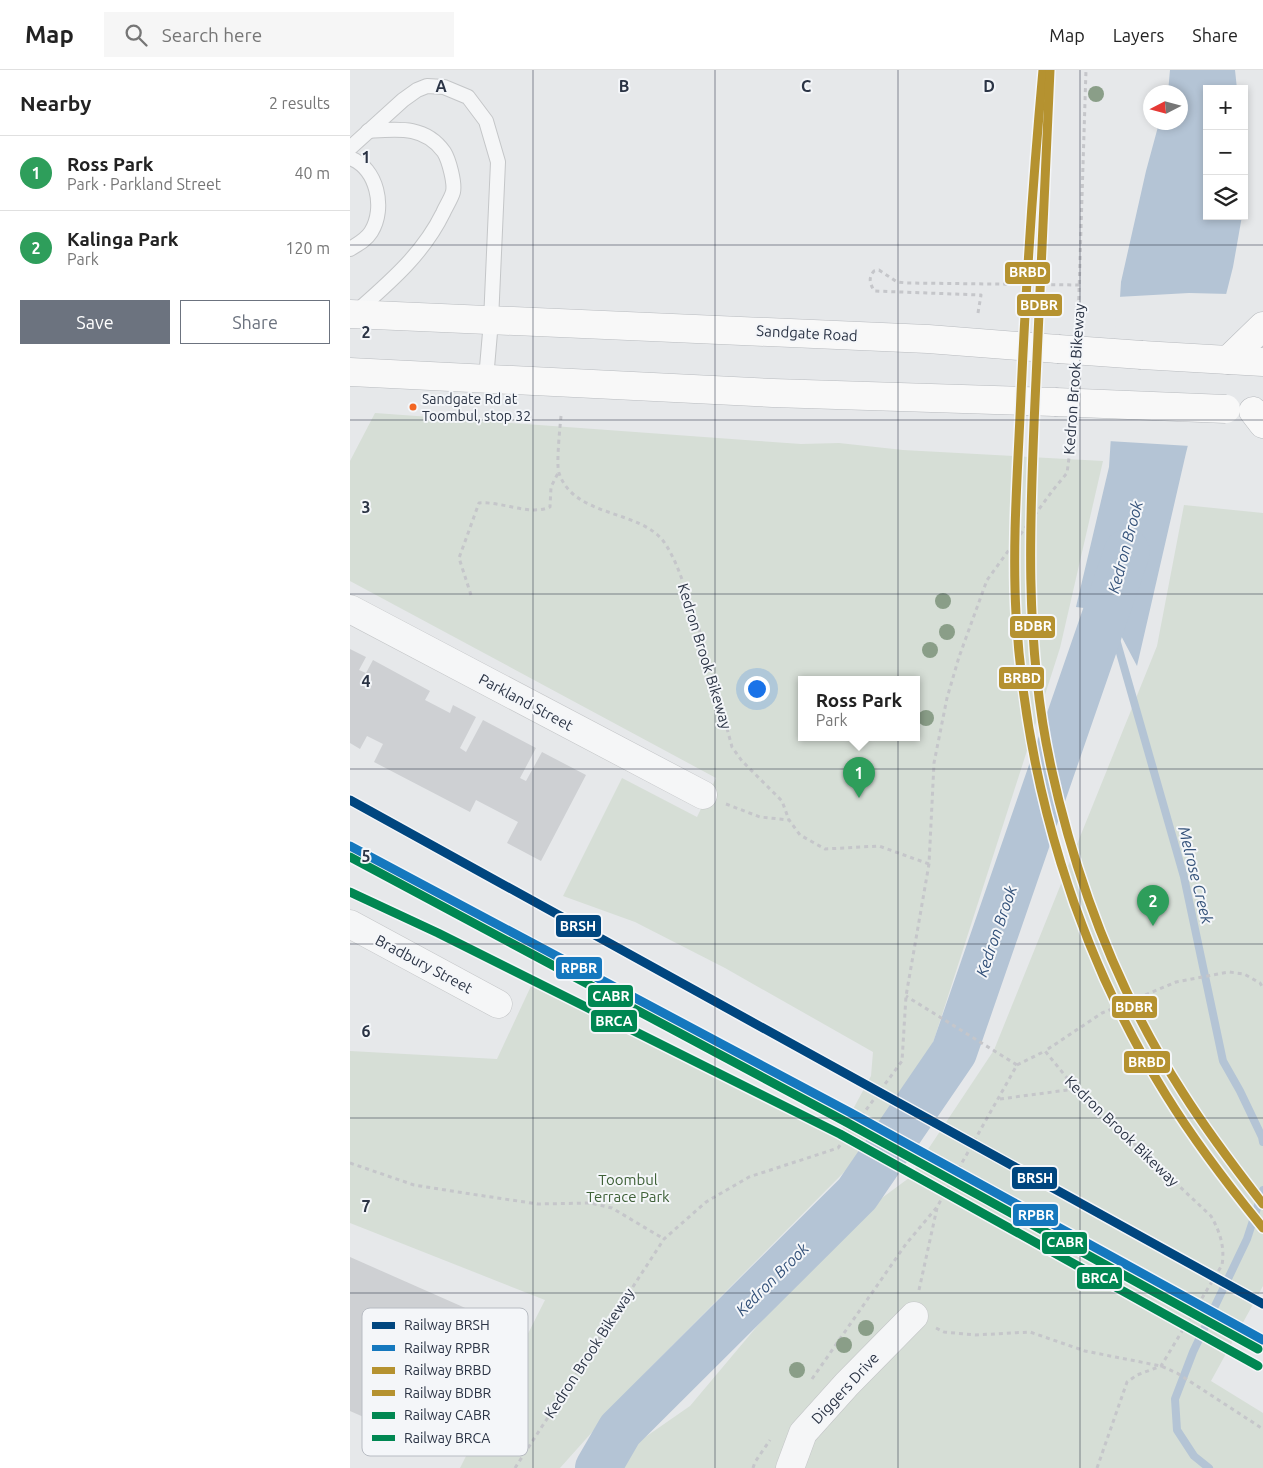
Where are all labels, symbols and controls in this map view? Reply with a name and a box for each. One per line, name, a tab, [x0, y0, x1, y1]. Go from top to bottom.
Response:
search box	[104, 12, 454, 57]
text: Map	[25, 21, 74, 48]
icon: search	[122, 21, 150, 49]
text: Search here	[162, 24, 262, 46]
text: Map	[1049, 25, 1085, 45]
text: Layers	[1113, 25, 1164, 45]
text: Share	[1192, 25, 1238, 45]
text: A	[435, 77, 447, 95]
text: B	[619, 77, 629, 95]
text: C	[801, 77, 811, 95]
text: D	[983, 77, 995, 95]
north arrow	[1143, 85, 1188, 130]
map controls	[1203, 85, 1248, 220]
button: +	[1203, 85, 1248, 130]
text: Nearby	[20, 91, 91, 115]
text: 2 results	[269, 94, 330, 112]
button: −	[1203, 130, 1248, 175]
text: 1	[361, 148, 371, 166]
text: Ross Park	[67, 153, 153, 175]
text: 1	[31, 164, 41, 182]
text: 40 m	[294, 164, 330, 182]
text: Park · Parkland Street	[67, 175, 221, 193]
button: layers	[1203, 175, 1248, 220]
text: Kalinga Park	[67, 228, 178, 250]
text: 2	[31, 239, 41, 257]
text: 120 m	[285, 239, 330, 257]
text: Park	[67, 250, 99, 268]
line badge: BRBD	[1004, 261, 1051, 285]
text: BRBD	[1009, 264, 1047, 280]
line badge: BDBR	[1016, 293, 1063, 317]
text: BDBR	[1020, 297, 1058, 313]
button: Save	[20, 300, 170, 344]
button: Share	[180, 300, 330, 344]
street label: Kedron Brook Bikeway	[1060, 303, 1088, 455]
street label: Sandgate Road	[756, 322, 858, 344]
text: 2	[361, 323, 371, 341]
place label: Sandgate Rd at Toombul, stop 32	[422, 391, 531, 424]
marker: Sandgate Rd at Toombul, stop 32	[408, 402, 418, 412]
text: 3	[361, 498, 371, 516]
water label: Kedron Brook	[1104, 498, 1146, 595]
street label: Kedron Brook Bikeway	[675, 581, 735, 731]
line badge: BDBR	[1009, 615, 1056, 639]
text: BDBR	[1014, 618, 1052, 634]
line badge: BRBD	[998, 666, 1045, 690]
street label: Parkland Street	[476, 670, 576, 734]
text: BRBD	[1003, 670, 1041, 686]
text: 4	[361, 672, 371, 690]
your location	[744, 676, 770, 702]
popup	[798, 676, 920, 741]
text: Ross Park	[816, 689, 902, 711]
text: Park	[816, 711, 848, 729]
pin: 1	[843, 757, 875, 798]
water label: Melrose Creek	[1175, 824, 1217, 926]
text: 5	[361, 847, 371, 865]
water label: Kedron Brook	[972, 882, 1020, 979]
pin: 2	[1137, 885, 1169, 926]
line badge: BRSH	[555, 914, 602, 938]
text: BRSH	[560, 918, 596, 934]
street label: Bradbury Street	[373, 931, 476, 997]
line badge: RPBR	[555, 956, 603, 980]
text: RPBR	[561, 960, 597, 976]
line badge: CABR	[587, 984, 634, 1008]
text: CABR	[592, 988, 630, 1004]
line badge: BDBR	[1111, 995, 1158, 1019]
text: BDBR	[1115, 999, 1153, 1015]
line badge: BRCA	[590, 1009, 638, 1033]
text: BRCA	[595, 1013, 633, 1029]
text: 6	[361, 1022, 371, 1040]
line badge: BRBD	[1123, 1050, 1171, 1074]
text: BRBD	[1128, 1054, 1166, 1070]
street label: Kedron Brook Bikeway	[1062, 1072, 1182, 1190]
line badge: BRSH	[1011, 1166, 1058, 1190]
text: BRSH	[1017, 1170, 1053, 1186]
park label: Toombul Terrace Park	[586, 1171, 670, 1205]
text: 7	[361, 1197, 371, 1215]
line badge: RPBR	[1012, 1203, 1059, 1227]
text: RPBR	[1018, 1207, 1054, 1223]
line badge: CABR	[1041, 1231, 1088, 1255]
text: CABR	[1046, 1234, 1084, 1250]
water label: Kedron Brook	[732, 1238, 813, 1319]
line badge: BRCA	[1076, 1266, 1123, 1290]
text: BRCA	[1081, 1270, 1119, 1286]
street label: Kedron Brook Bikeway	[541, 1285, 637, 1421]
legend	[362, 1308, 528, 1456]
text: Railway BRSH	[404, 1317, 490, 1333]
text: Railway RPBR	[404, 1340, 490, 1356]
street label: Diggers Drive	[808, 1349, 882, 1427]
text: Railway BRBD	[404, 1362, 491, 1378]
text: Railway BDBR	[404, 1385, 492, 1401]
text: Railway CABR	[404, 1407, 491, 1423]
text: Railway BRCA	[404, 1430, 490, 1446]

